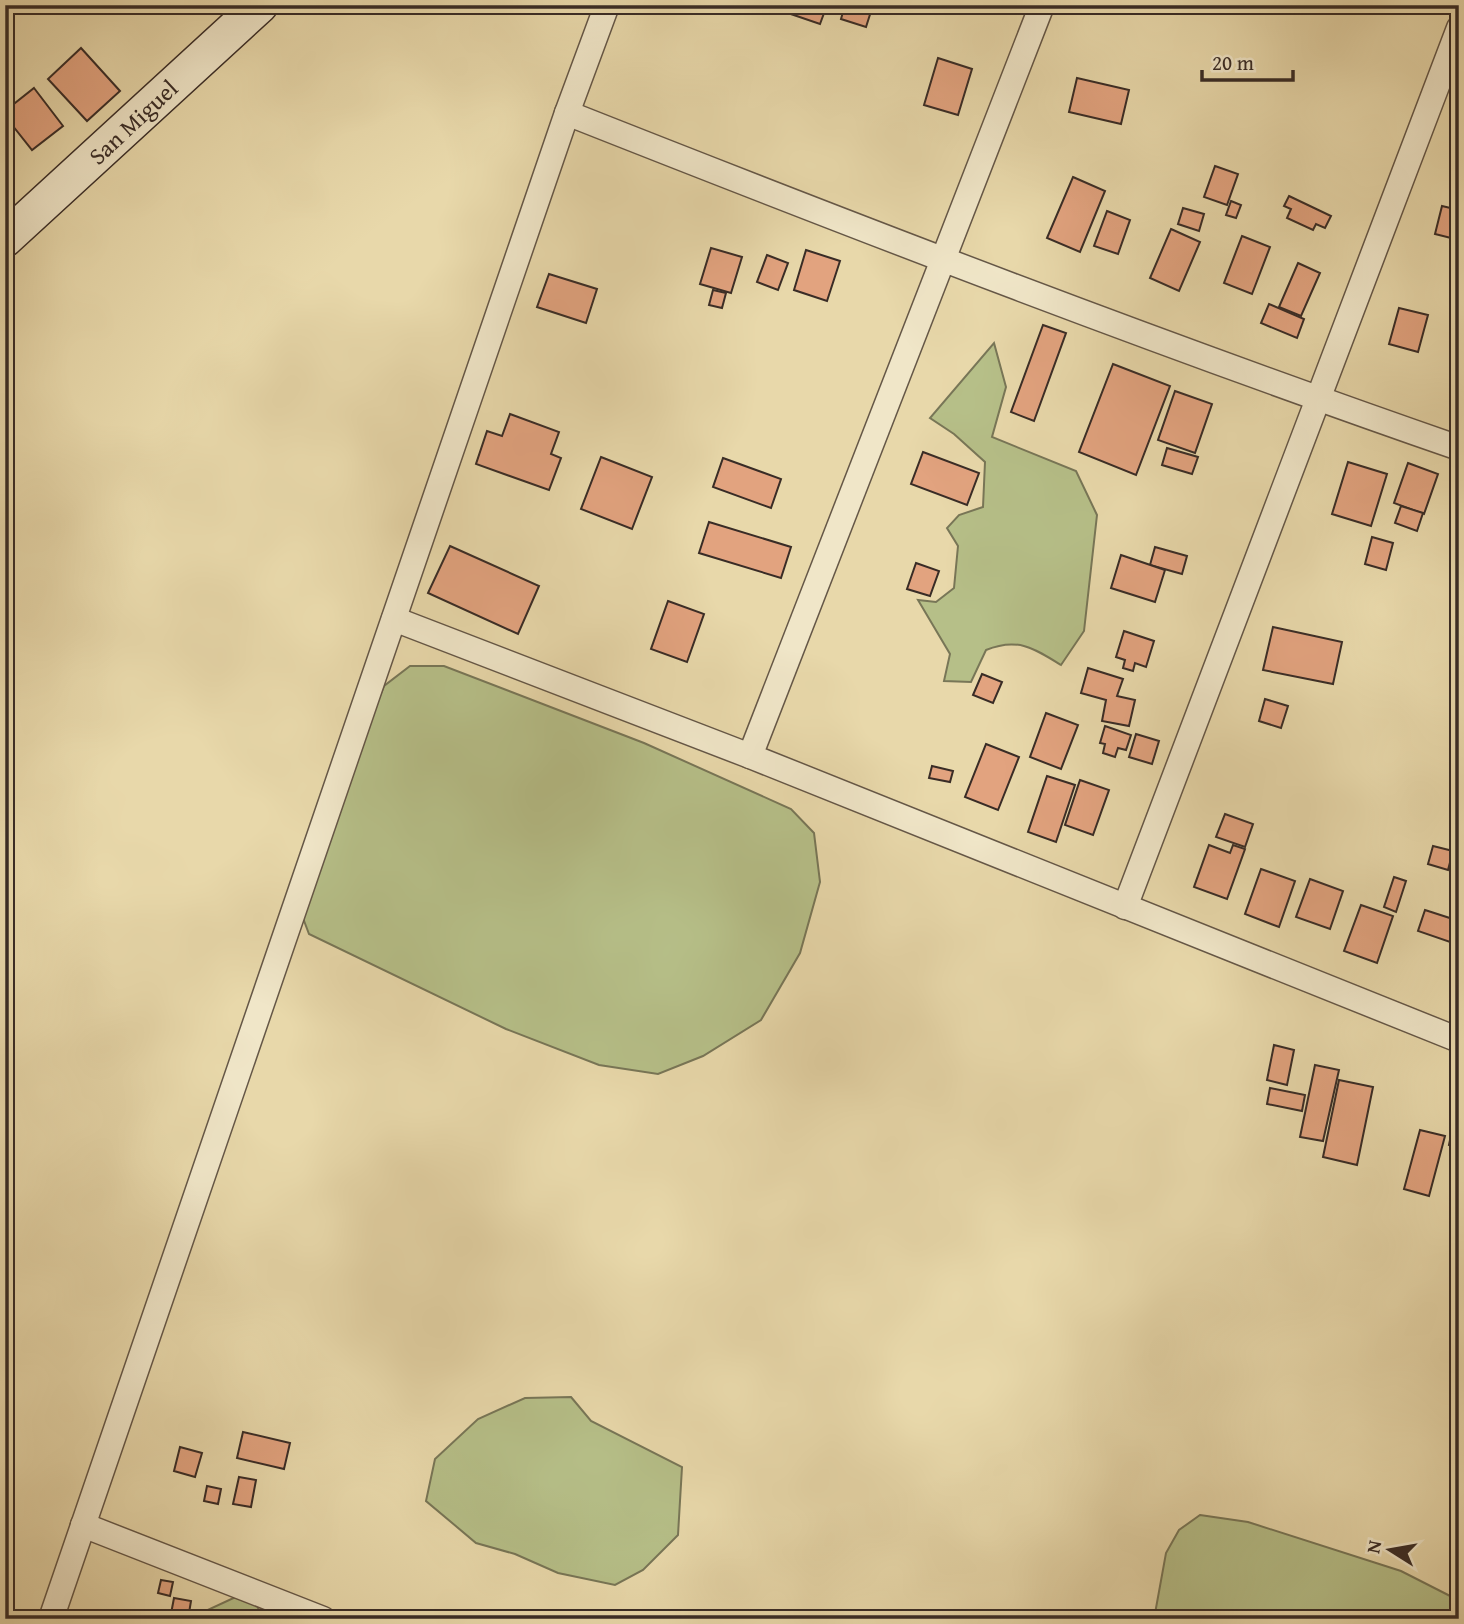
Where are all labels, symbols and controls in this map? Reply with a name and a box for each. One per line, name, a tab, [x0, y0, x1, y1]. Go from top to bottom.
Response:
scale bar	[1202, 38, 1292, 82]
text: 20 m	[1212, 47, 1254, 78]
street label: San Miguel	[80, 71, 186, 173]
north arrow	[1356, 1516, 1426, 1586]
text: N	[1358, 1538, 1388, 1556]

